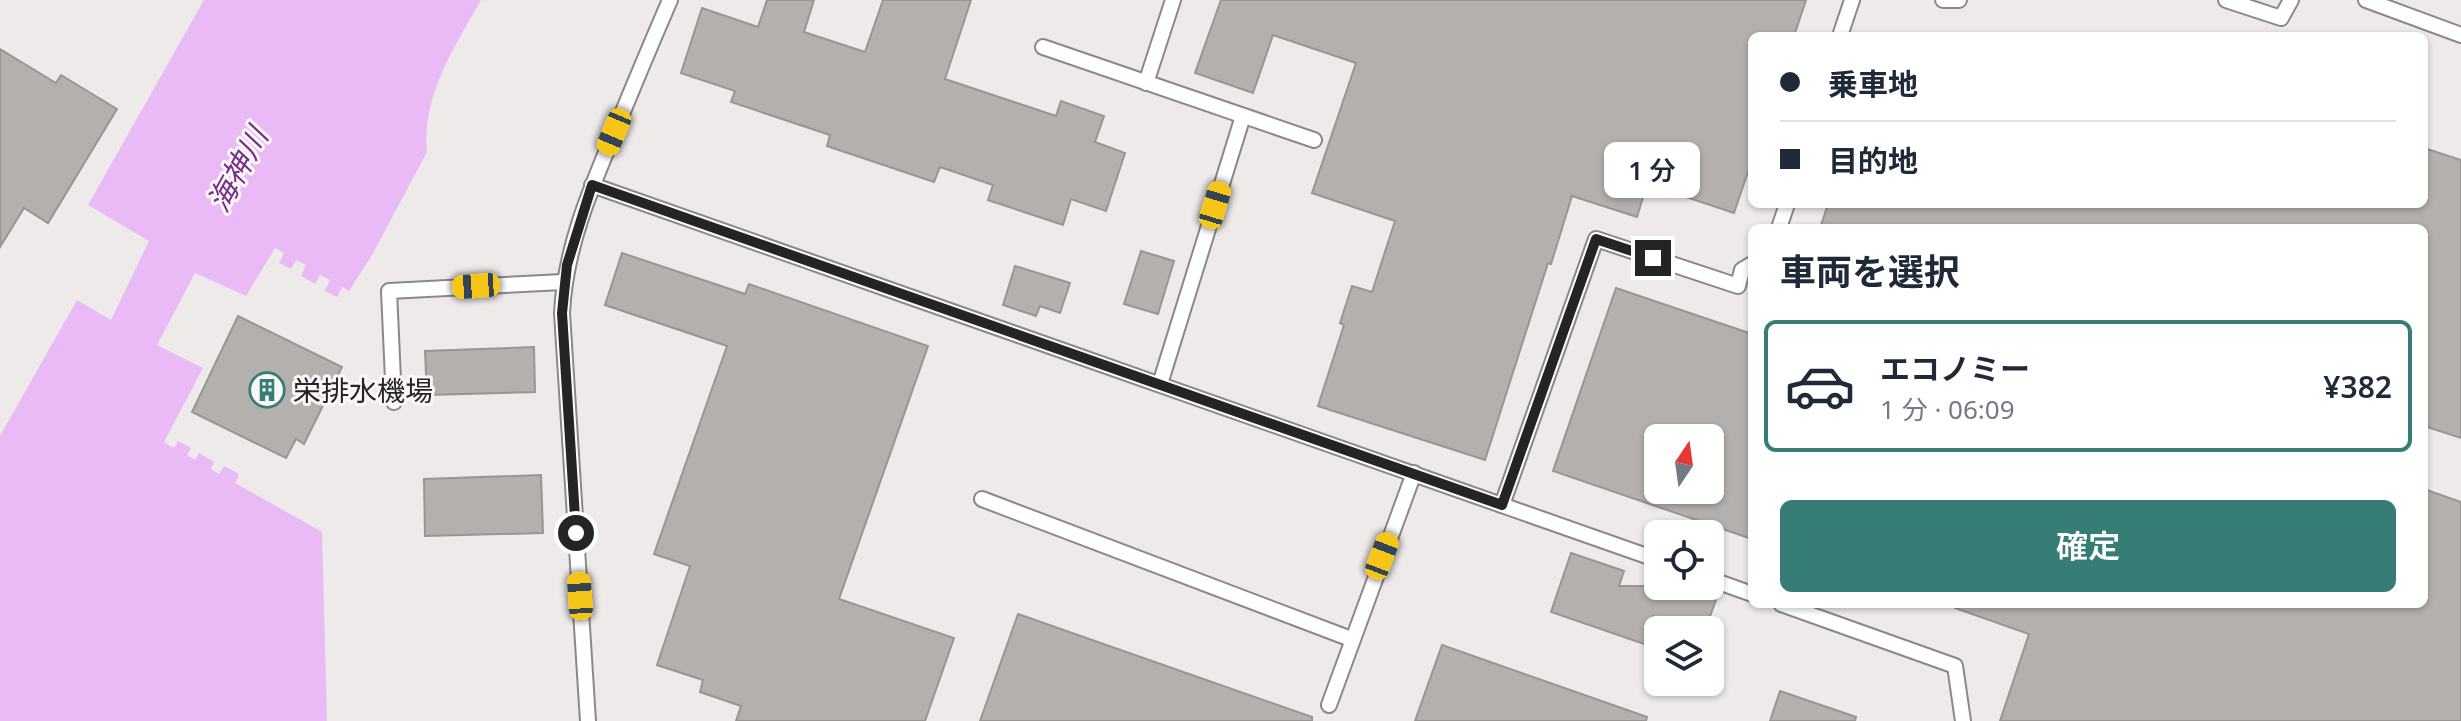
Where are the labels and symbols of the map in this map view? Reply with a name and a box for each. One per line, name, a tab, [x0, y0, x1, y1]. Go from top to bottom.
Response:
car	[594, 105, 634, 159]
water label: 海神川	[197, 117, 278, 218]
callout: 1 分	[1605, 142, 1701, 198]
car	[1197, 179, 1233, 231]
route end	[1635, 240, 1671, 276]
car	[451, 272, 501, 300]
building icon: 栄排水機場	[248, 371, 286, 409]
place label: 栄排水機場	[293, 371, 433, 409]
north arrow	[1644, 424, 1724, 504]
route start	[558, 515, 594, 551]
car	[1362, 529, 1402, 583]
car	[566, 571, 594, 621]

